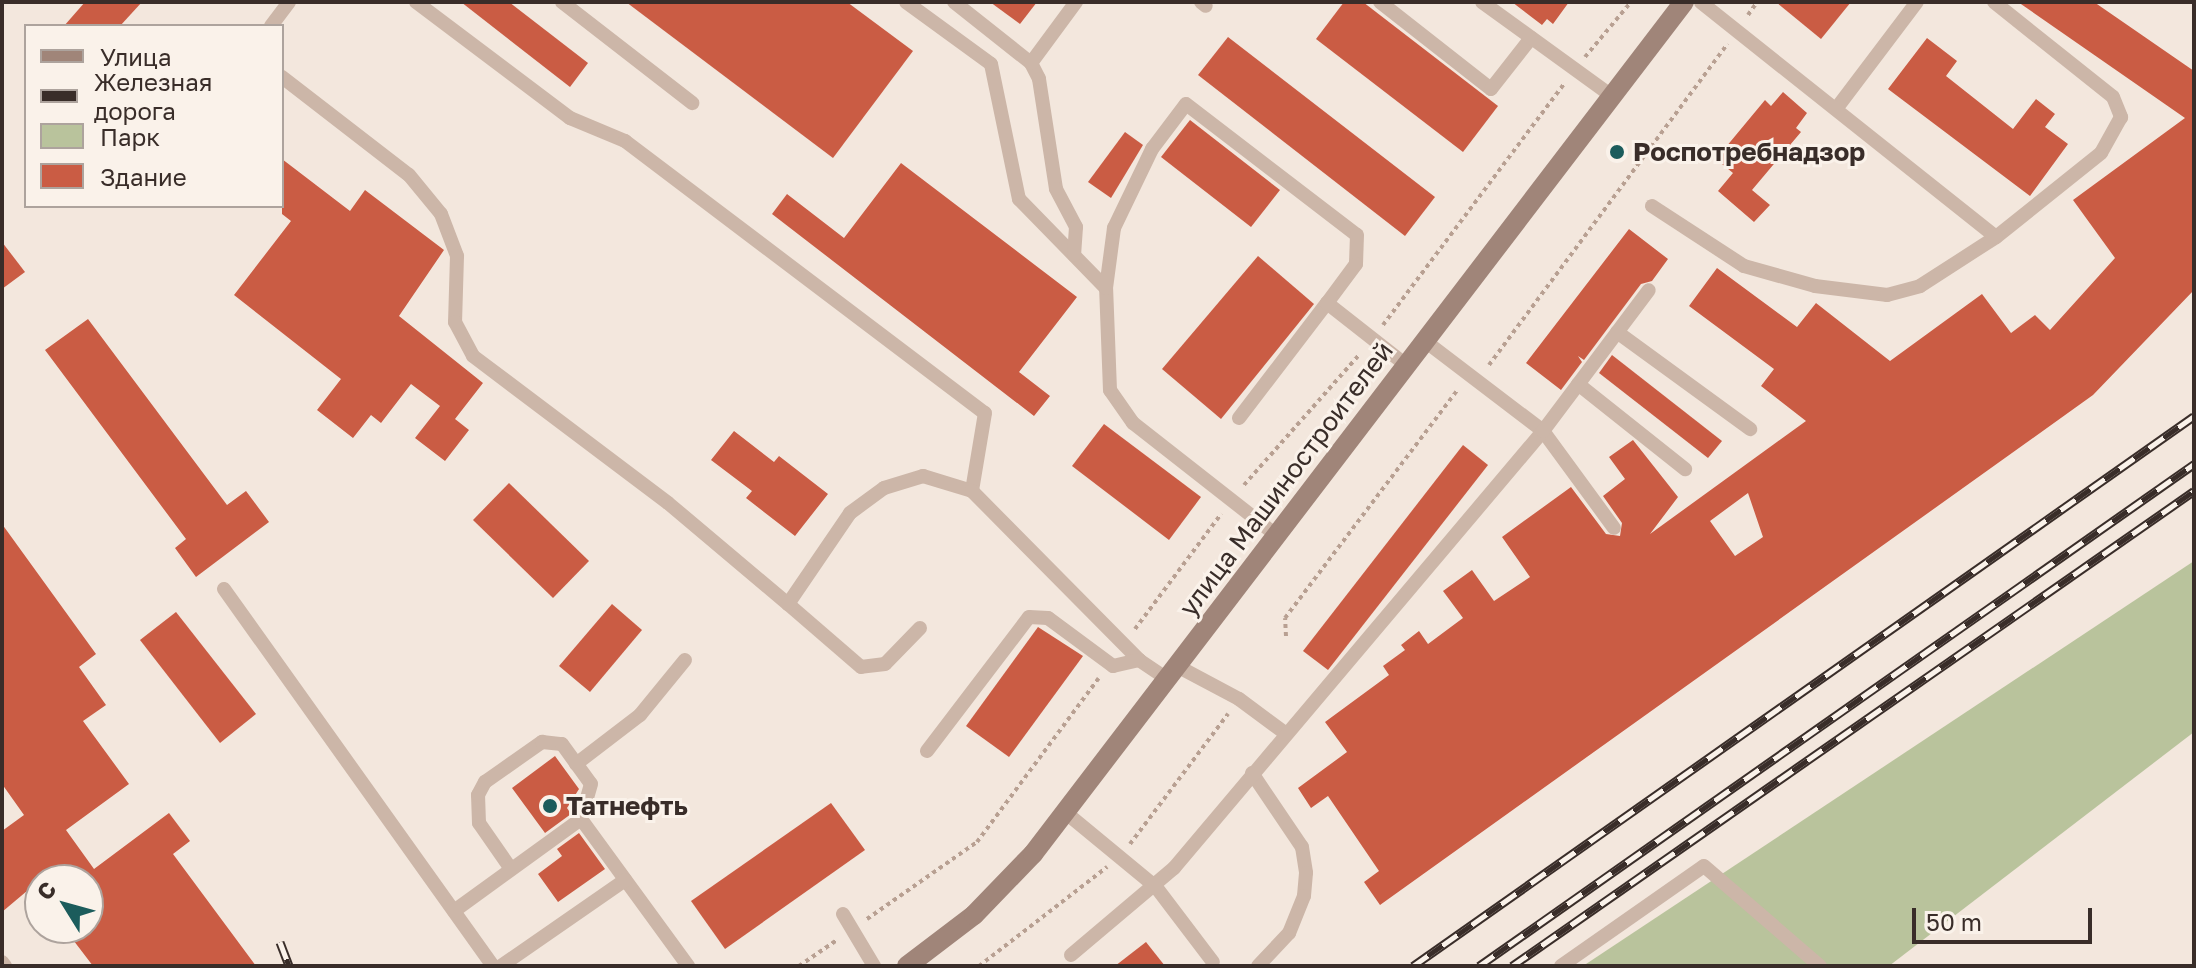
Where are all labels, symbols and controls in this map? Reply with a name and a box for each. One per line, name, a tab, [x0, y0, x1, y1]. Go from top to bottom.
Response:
legend	[24, 24, 284, 208]
text: Улица	[100, 42, 172, 71]
text: Железная дорога	[94, 67, 212, 125]
text: Парк	[100, 122, 160, 151]
place label: Роспотребнадзор	[1633, 136, 1865, 168]
marker: Роспотребнадзор	[1608, 143, 1626, 161]
text: Здание	[100, 162, 187, 191]
street label: улица Машиностроителей	[1172, 335, 1400, 623]
place label: Татнефть	[566, 790, 688, 822]
marker: Татнефть	[541, 797, 559, 815]
north arrow	[24, 864, 104, 944]
text: С	[31, 876, 62, 905]
scale bar	[1916, 892, 2096, 942]
text: 50 m	[1926, 907, 1982, 936]

